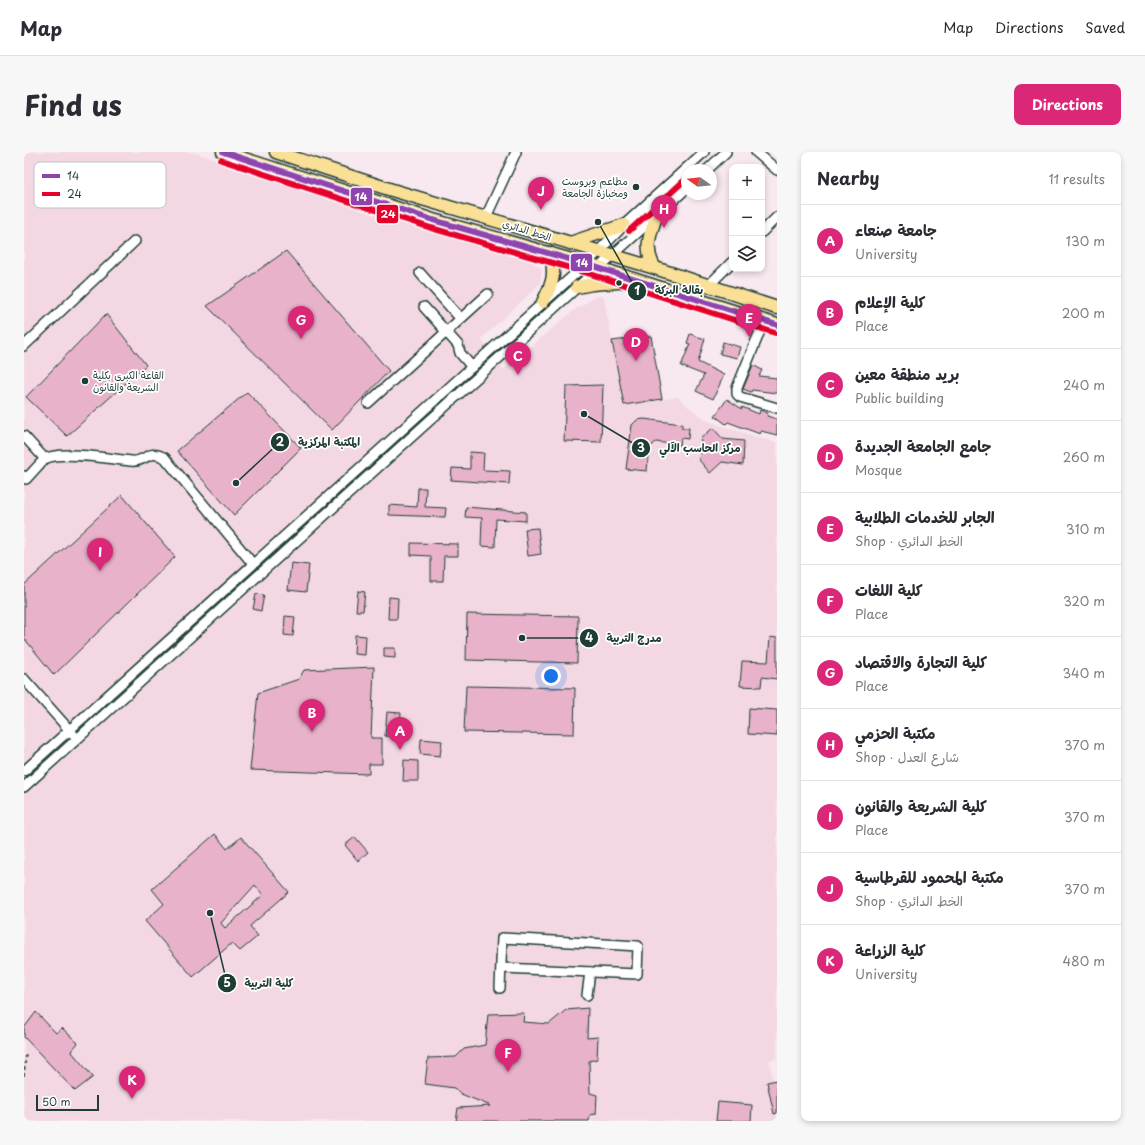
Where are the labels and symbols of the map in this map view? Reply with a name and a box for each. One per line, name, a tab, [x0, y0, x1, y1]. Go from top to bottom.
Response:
legend	[34, 162, 166, 208]
north arrow	[681, 164, 717, 200]
text: 14	[67, 167, 79, 184]
place label: مطاعم وبروست ومخبازة الجامعة	[562, 173, 628, 200]
pin: J	[528, 177, 554, 210]
marker: مطاعم وبروست ومخبازة الجامعة	[631, 182, 641, 192]
text: 24	[67, 185, 82, 202]
line badge: 14	[350, 187, 373, 206]
text: 14	[355, 188, 368, 205]
pin: H	[651, 195, 677, 228]
line badge: 24	[376, 204, 399, 224]
text: 24	[381, 205, 396, 222]
street label: الخط الدائري	[500, 215, 553, 246]
line badge: 14	[570, 253, 593, 272]
text: 14	[576, 254, 589, 271]
unlabelled marker	[614, 278, 624, 288]
callout: بقالة البركة	[627, 279, 711, 302]
text: 1	[634, 281, 640, 299]
text: بقالة البركة	[655, 281, 703, 298]
pin: E	[736, 304, 762, 337]
pin: G	[288, 306, 314, 339]
pin: D	[623, 328, 649, 361]
pin: C	[505, 342, 531, 375]
place label: القاعة الكبرى بكلية الشريعة والقانون	[93, 367, 164, 395]
marker: القاعة الكبرى بكلية الشريعة والقانون	[80, 376, 90, 386]
callout: المكتبة المركزية	[270, 431, 368, 454]
text: 2	[276, 432, 285, 450]
text: المكتبة المركزية	[298, 433, 360, 450]
callout: مركز الحاسب الآلي	[631, 436, 749, 459]
text: 3	[637, 438, 645, 456]
text: مركز الحاسب الآلي	[659, 439, 741, 458]
pin: I	[87, 538, 113, 571]
callout: مدرج التربية	[579, 626, 670, 649]
text: 4	[585, 628, 593, 646]
text: مدرج التربية	[606, 629, 662, 646]
your location	[541, 666, 561, 686]
pin: B	[299, 699, 325, 732]
pin: A	[387, 717, 413, 750]
callout: كلية التربية	[217, 971, 302, 994]
text: 5	[223, 973, 231, 991]
text: كلية التربية	[245, 974, 294, 991]
pin: F	[495, 1039, 521, 1072]
pin: K	[119, 1066, 145, 1099]
scale bar	[36, 1093, 99, 1112]

